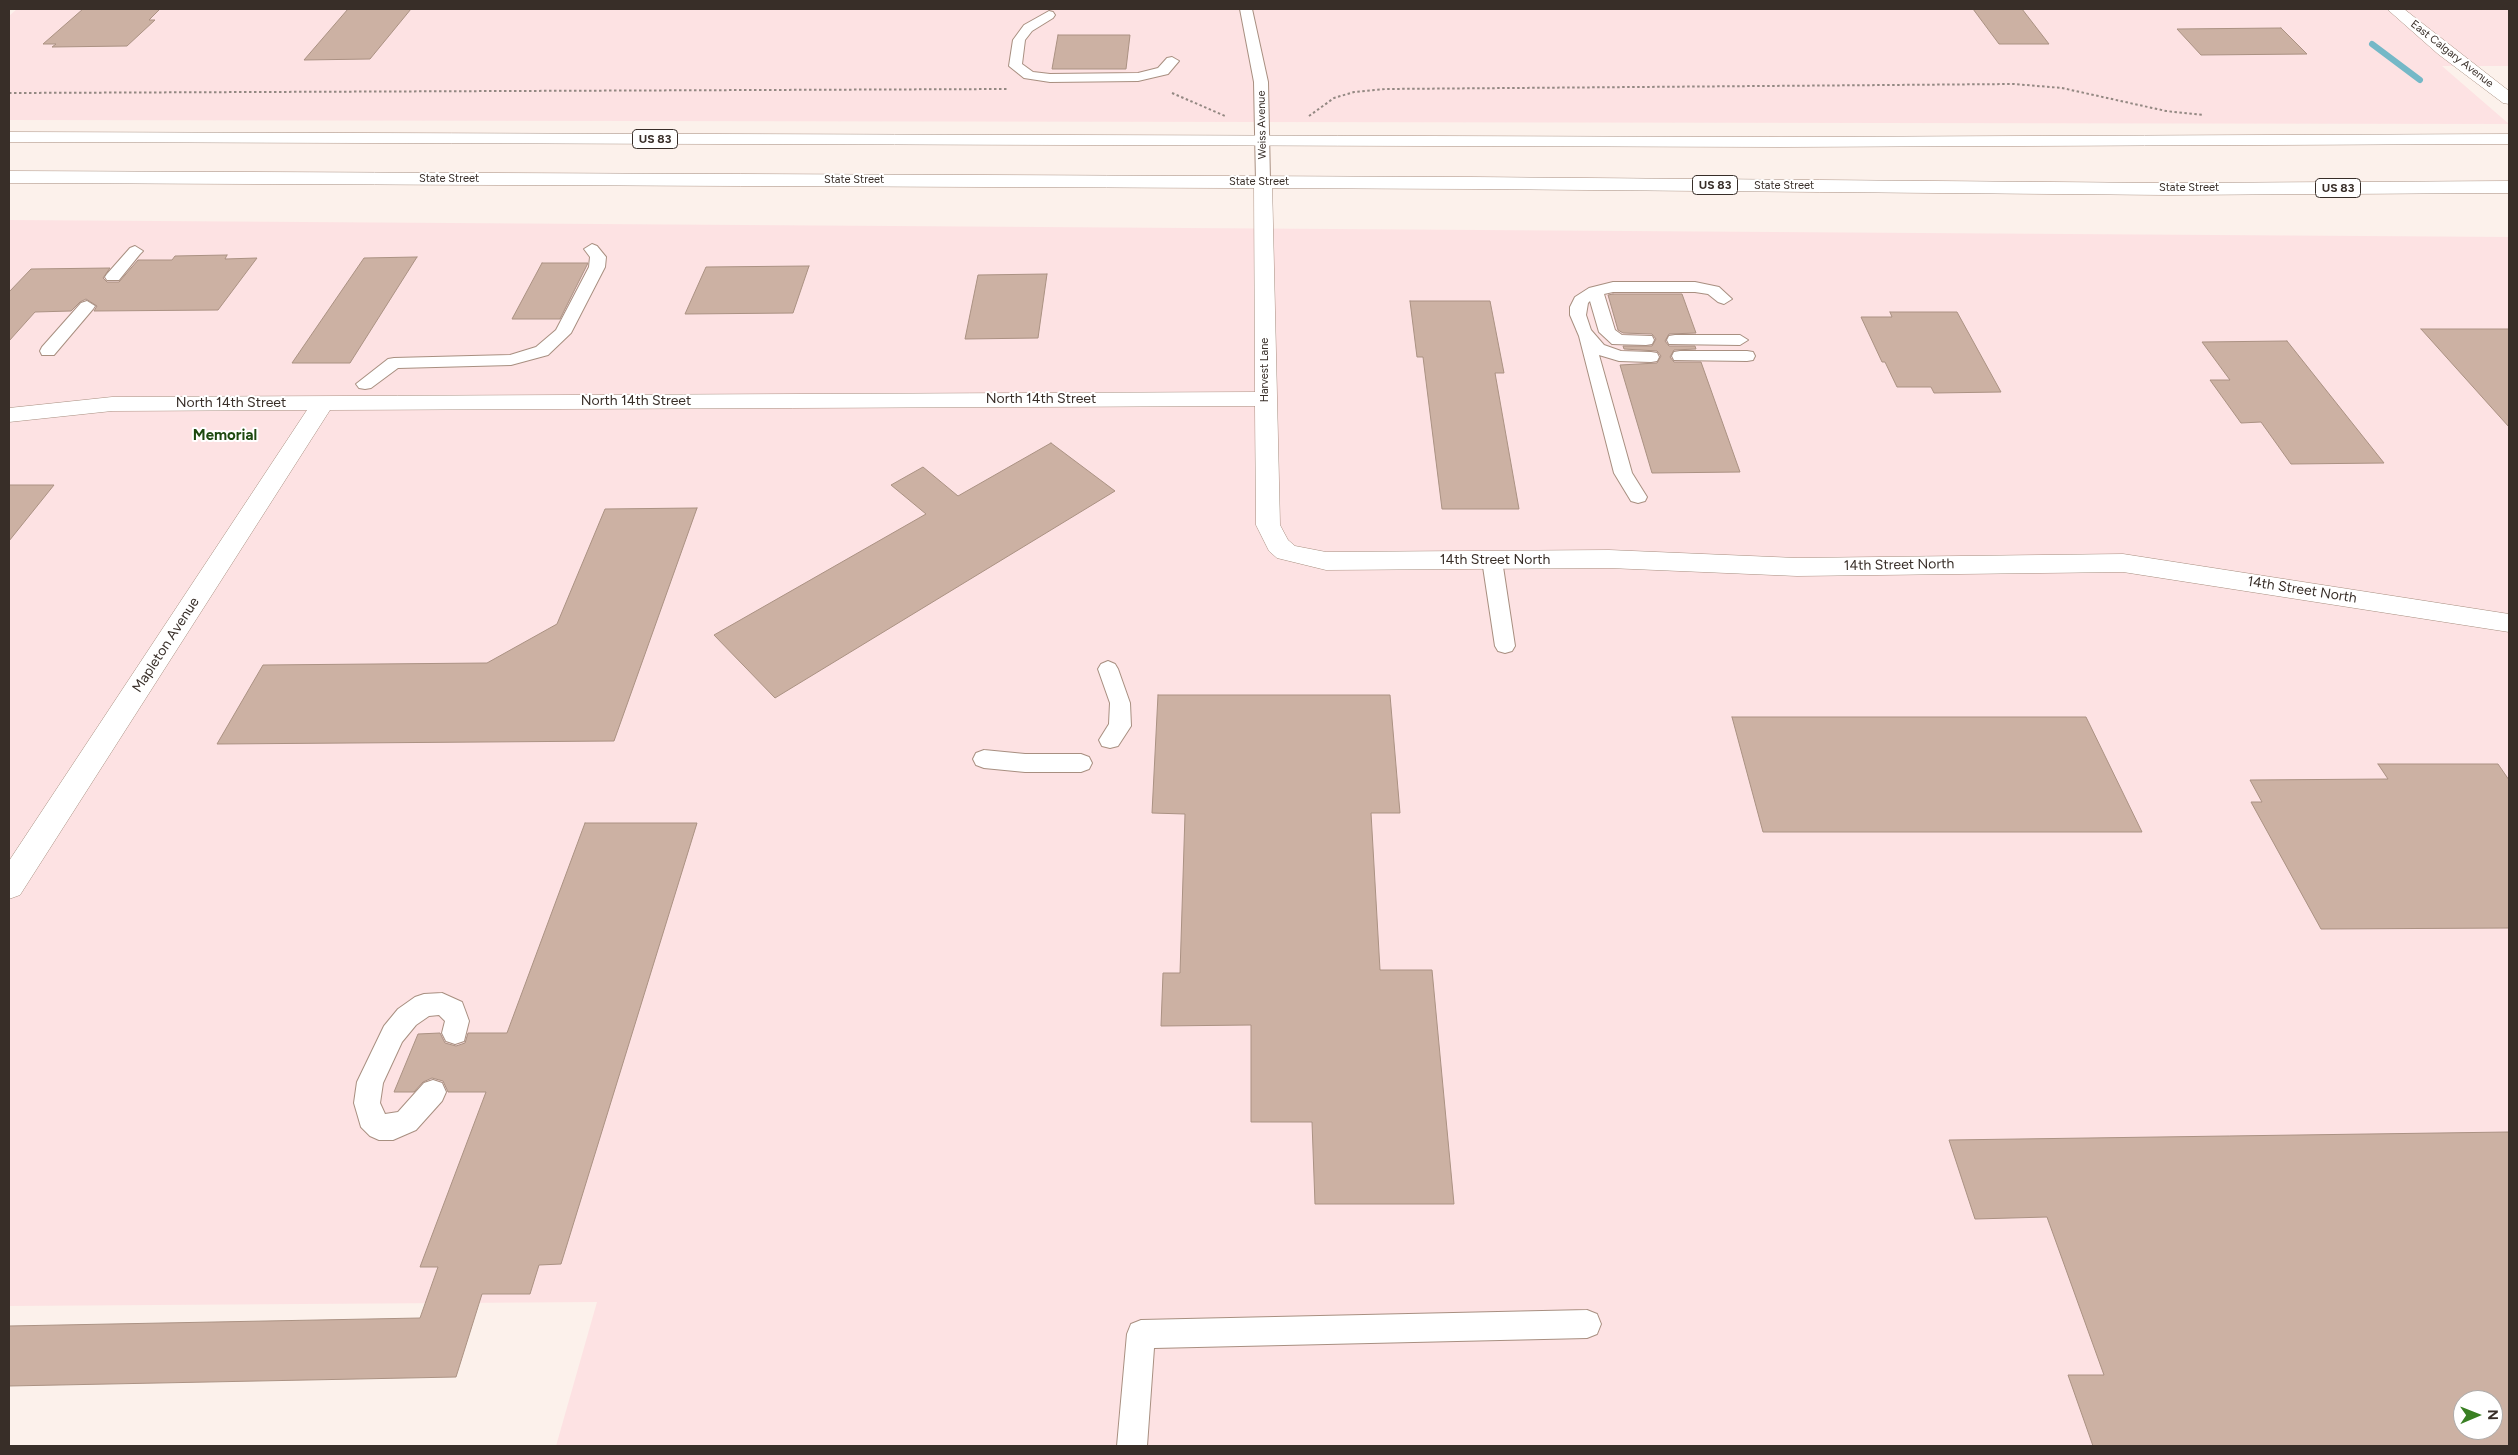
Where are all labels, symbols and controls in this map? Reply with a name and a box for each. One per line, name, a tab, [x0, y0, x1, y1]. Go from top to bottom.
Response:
street label: East Calgary Avenue	[2408, 18, 2496, 90]
street label: Weiss Avenue	[1255, 90, 1269, 160]
road number: US 83	[632, 130, 678, 148]
street label: State Street	[419, 172, 479, 186]
street label: State Street	[824, 173, 884, 187]
street label: State Street	[1229, 175, 1289, 189]
road number: US 83	[1692, 176, 1738, 194]
road number: US 83	[2316, 178, 2360, 198]
street label: State Street	[1754, 179, 1814, 193]
street label: State Street	[2159, 181, 2219, 195]
street label: Harvest Lane	[1258, 338, 1272, 402]
street label: North 14th Street	[986, 391, 1096, 407]
street label: North 14th Street	[581, 393, 691, 409]
street label: North 14th Street	[176, 395, 286, 411]
district label: Memorial	[193, 427, 257, 445]
street label: 14th Street North	[1440, 552, 1550, 568]
street label: 14th Street North	[1844, 556, 1954, 574]
street label: 14th Street North	[2246, 573, 2358, 607]
street label: Mapleton Avenue	[129, 594, 203, 696]
north arrow	[2453, 1390, 2503, 1440]
text: N	[2484, 1409, 2501, 1420]

